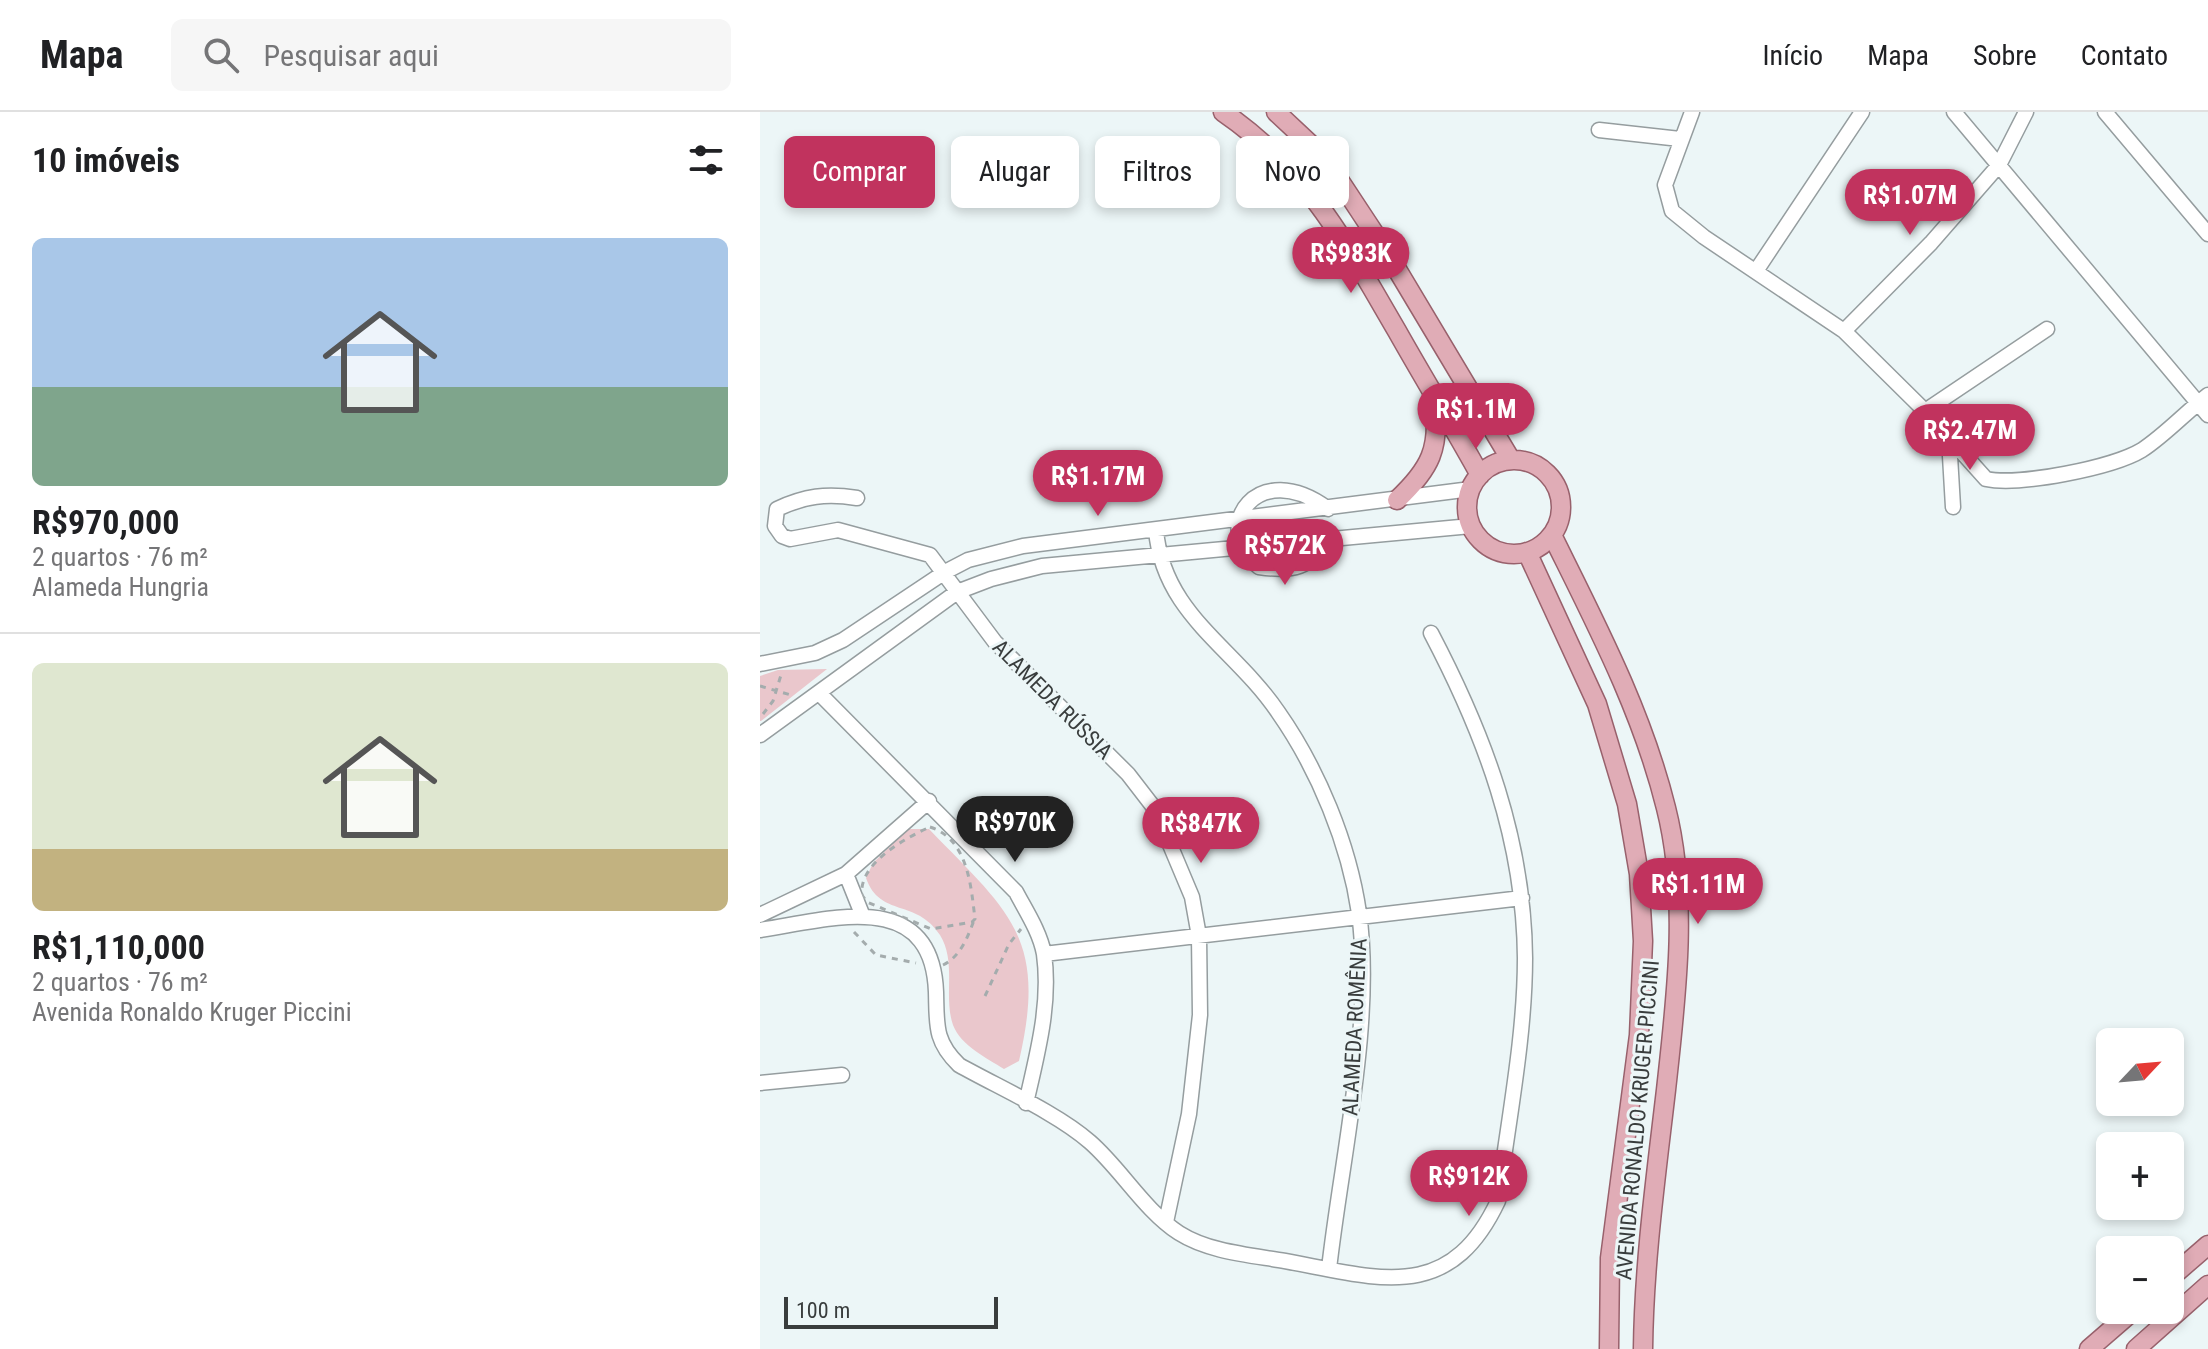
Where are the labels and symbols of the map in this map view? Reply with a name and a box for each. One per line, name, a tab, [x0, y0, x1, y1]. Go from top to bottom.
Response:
pin: R$1.07M	[1836, 169, 1984, 237]
pin: R$983K	[1286, 227, 1416, 295]
pin: R$1.1M	[1411, 383, 1541, 451]
pin: R$2.47M	[1896, 404, 2044, 472]
pin: R$1.17M	[1024, 450, 1172, 518]
pin: R$572K	[1220, 519, 1350, 587]
street label: ALAMEDA RÚSSIA	[988, 634, 1119, 765]
pin: R$970K	[950, 796, 1080, 864]
pin: R$847K	[1136, 797, 1266, 865]
pin: R$1.11M	[1624, 858, 1772, 926]
street label: ALAMEDA ROMÊNIA	[1337, 937, 1372, 1117]
street label: AVENIDA RONALDO KRUGER PICCINI	[1611, 959, 1664, 1281]
north arrow	[2096, 1028, 2184, 1116]
pin: R$912K	[1404, 1150, 1534, 1218]
scale bar	[784, 1293, 998, 1329]

